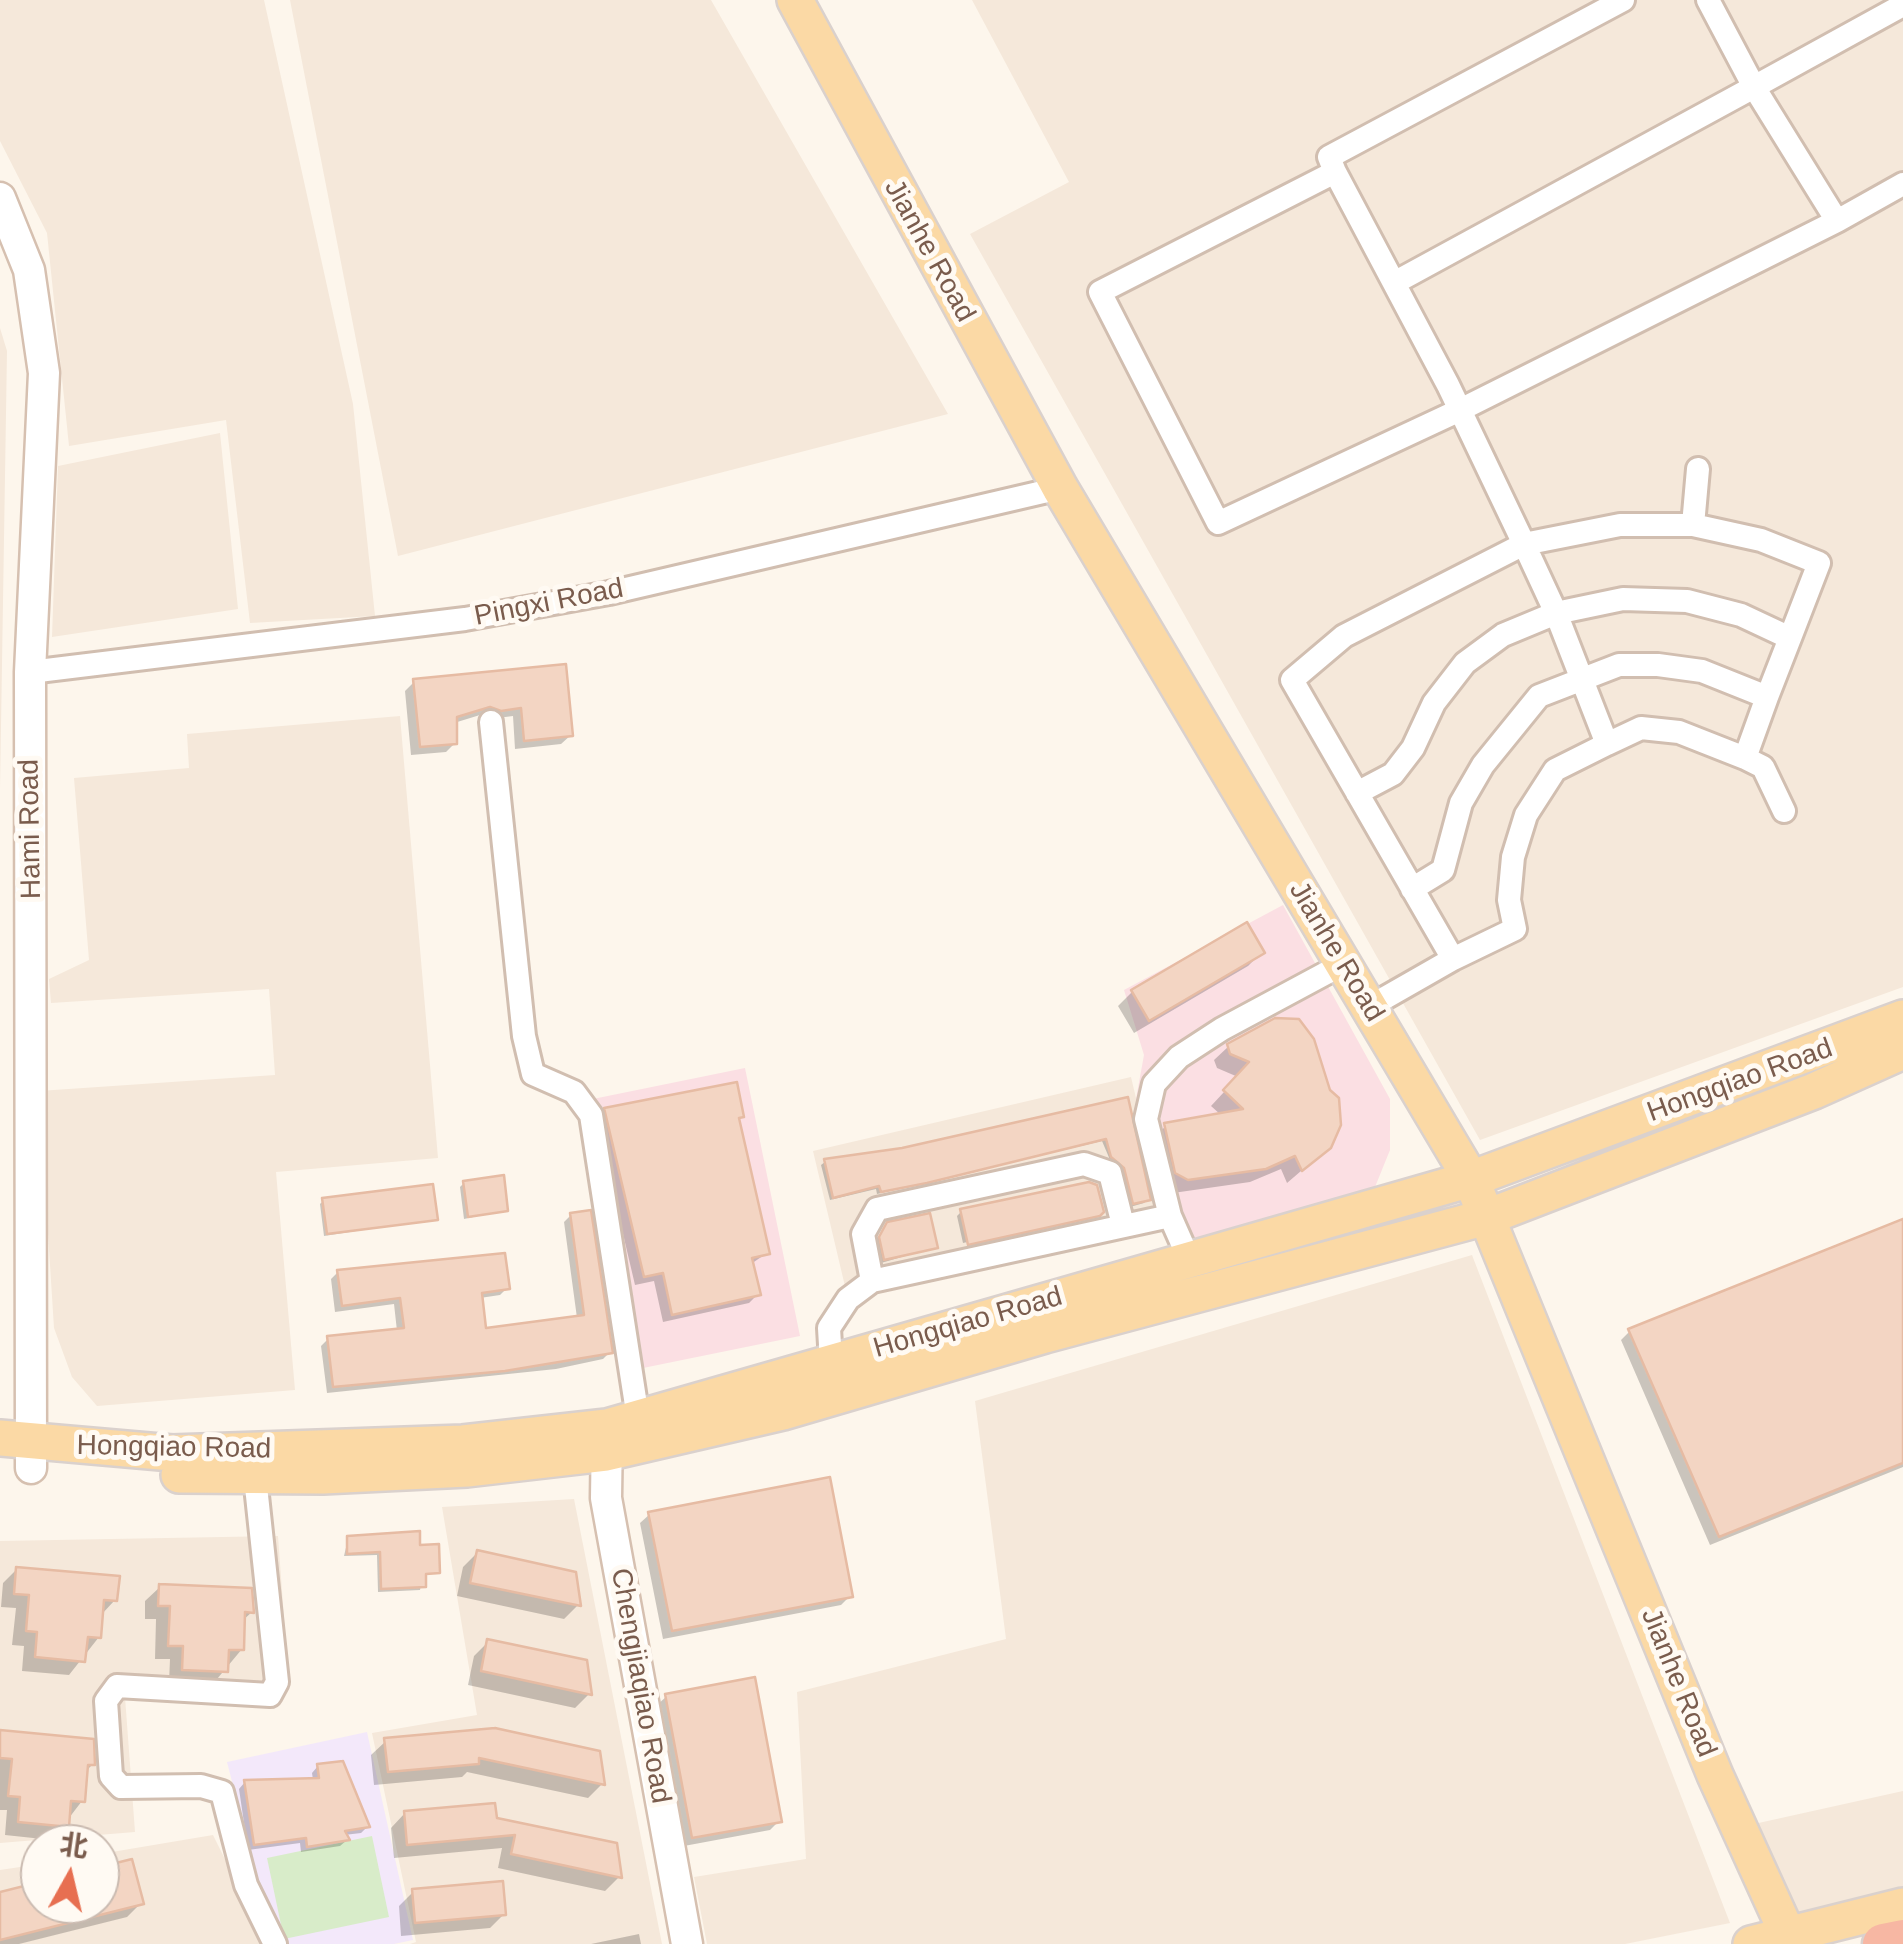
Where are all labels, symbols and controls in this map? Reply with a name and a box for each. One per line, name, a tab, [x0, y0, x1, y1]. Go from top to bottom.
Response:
street label: Jianhe Road	[876, 174, 982, 328]
street label: Pingxi Road	[472, 572, 626, 634]
street label: Hami Road	[13, 759, 49, 899]
street label: Jianhe Road	[1281, 876, 1391, 1028]
street label: Hongqiao Road	[1643, 1032, 1837, 1130]
street label: Hongqiao Road	[870, 1280, 1066, 1366]
street label: Hongqiao Road	[76, 1430, 272, 1466]
street label: Chengjiaqiao Road	[603, 1566, 677, 1806]
street label: Jianhe Road	[1633, 1604, 1723, 1762]
north arrow	[20, 1824, 120, 1924]
text: 北	[58, 1828, 90, 1863]

